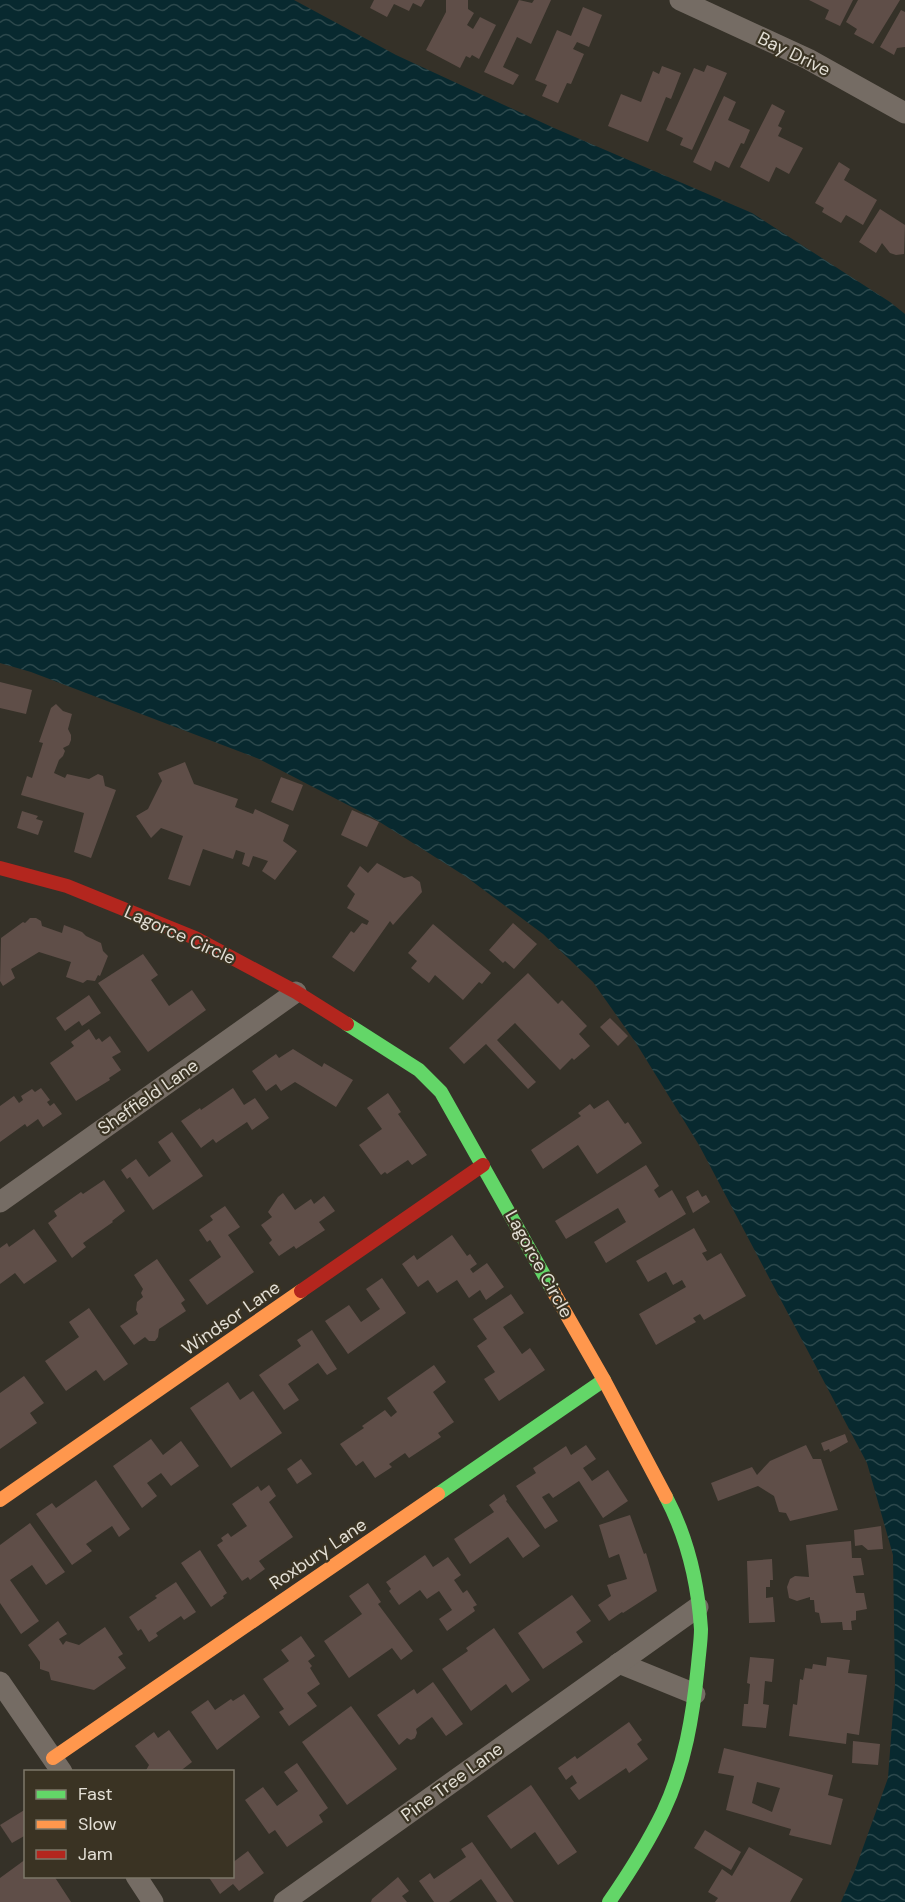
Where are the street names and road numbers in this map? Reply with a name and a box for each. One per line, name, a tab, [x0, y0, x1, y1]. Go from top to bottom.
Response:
street label: Bay Drive	[754, 26, 834, 82]
street label: Lagorce Circle	[121, 900, 239, 970]
street label: Sheffield Lane	[93, 1053, 203, 1141]
street label: Lagorce Circle	[500, 1206, 578, 1322]
street label: Windsor Lane	[177, 1275, 285, 1361]
street label: Roxbury Lane	[265, 1513, 371, 1595]
street label: Pine Tree Lane	[396, 1737, 508, 1827]

